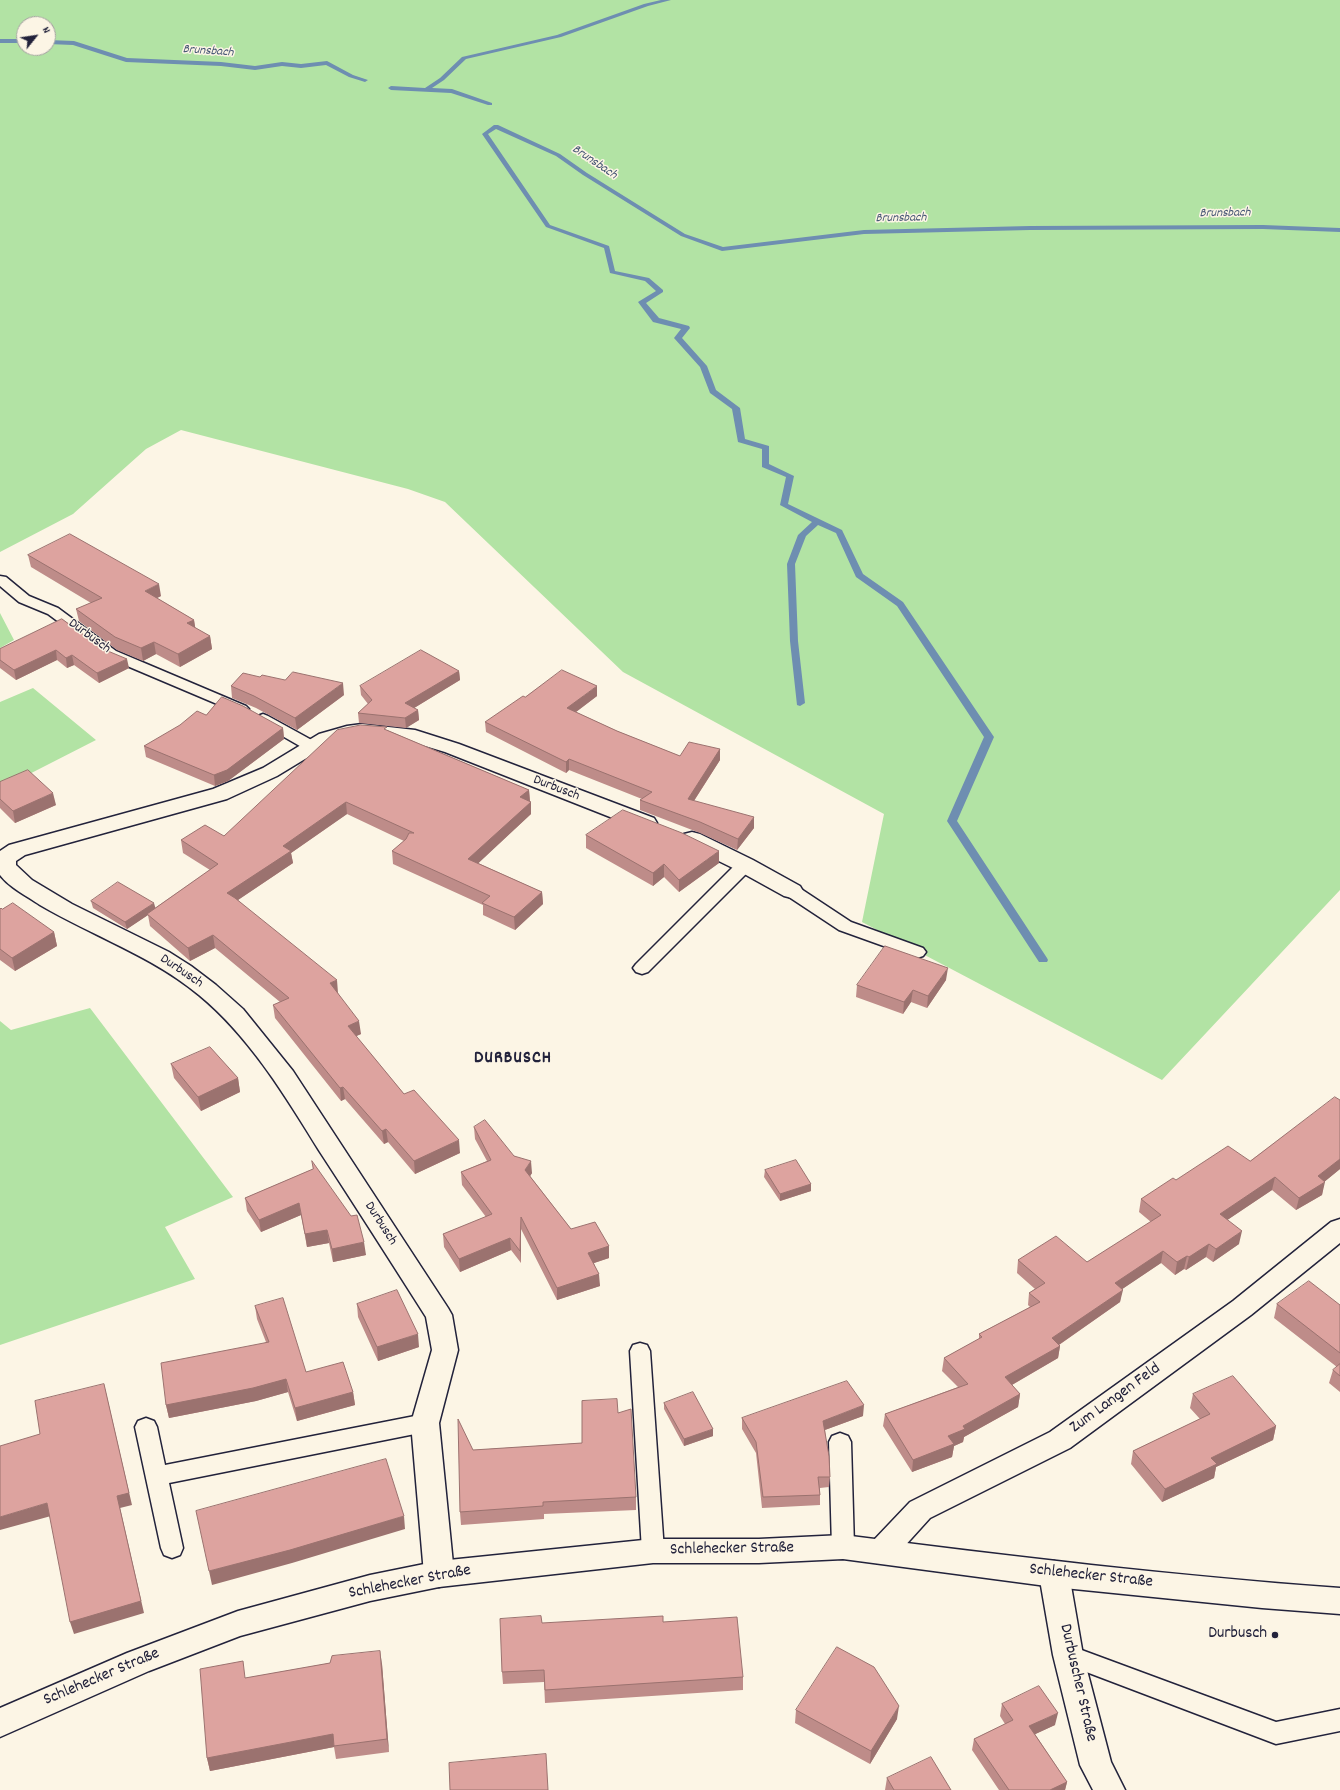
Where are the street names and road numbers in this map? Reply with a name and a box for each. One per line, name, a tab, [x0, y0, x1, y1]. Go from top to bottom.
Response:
street label: Durbusch	[64, 616, 114, 658]
street label: Durbusch	[530, 772, 582, 806]
street label: Durbusch	[156, 951, 206, 993]
street label: Durbusch	[360, 1199, 400, 1249]
street label: Zum Langen Feld	[1067, 1359, 1165, 1439]
street label: Schlehecker Straße	[670, 1539, 794, 1561]
street label: Schlehecker Straße	[1028, 1560, 1154, 1594]
street label: Schlehecker Straße	[347, 1561, 473, 1605]
street label: Durbuscher Straße	[1054, 1622, 1100, 1744]
street label: Schlehecker Straße	[41, 1644, 163, 1712]

